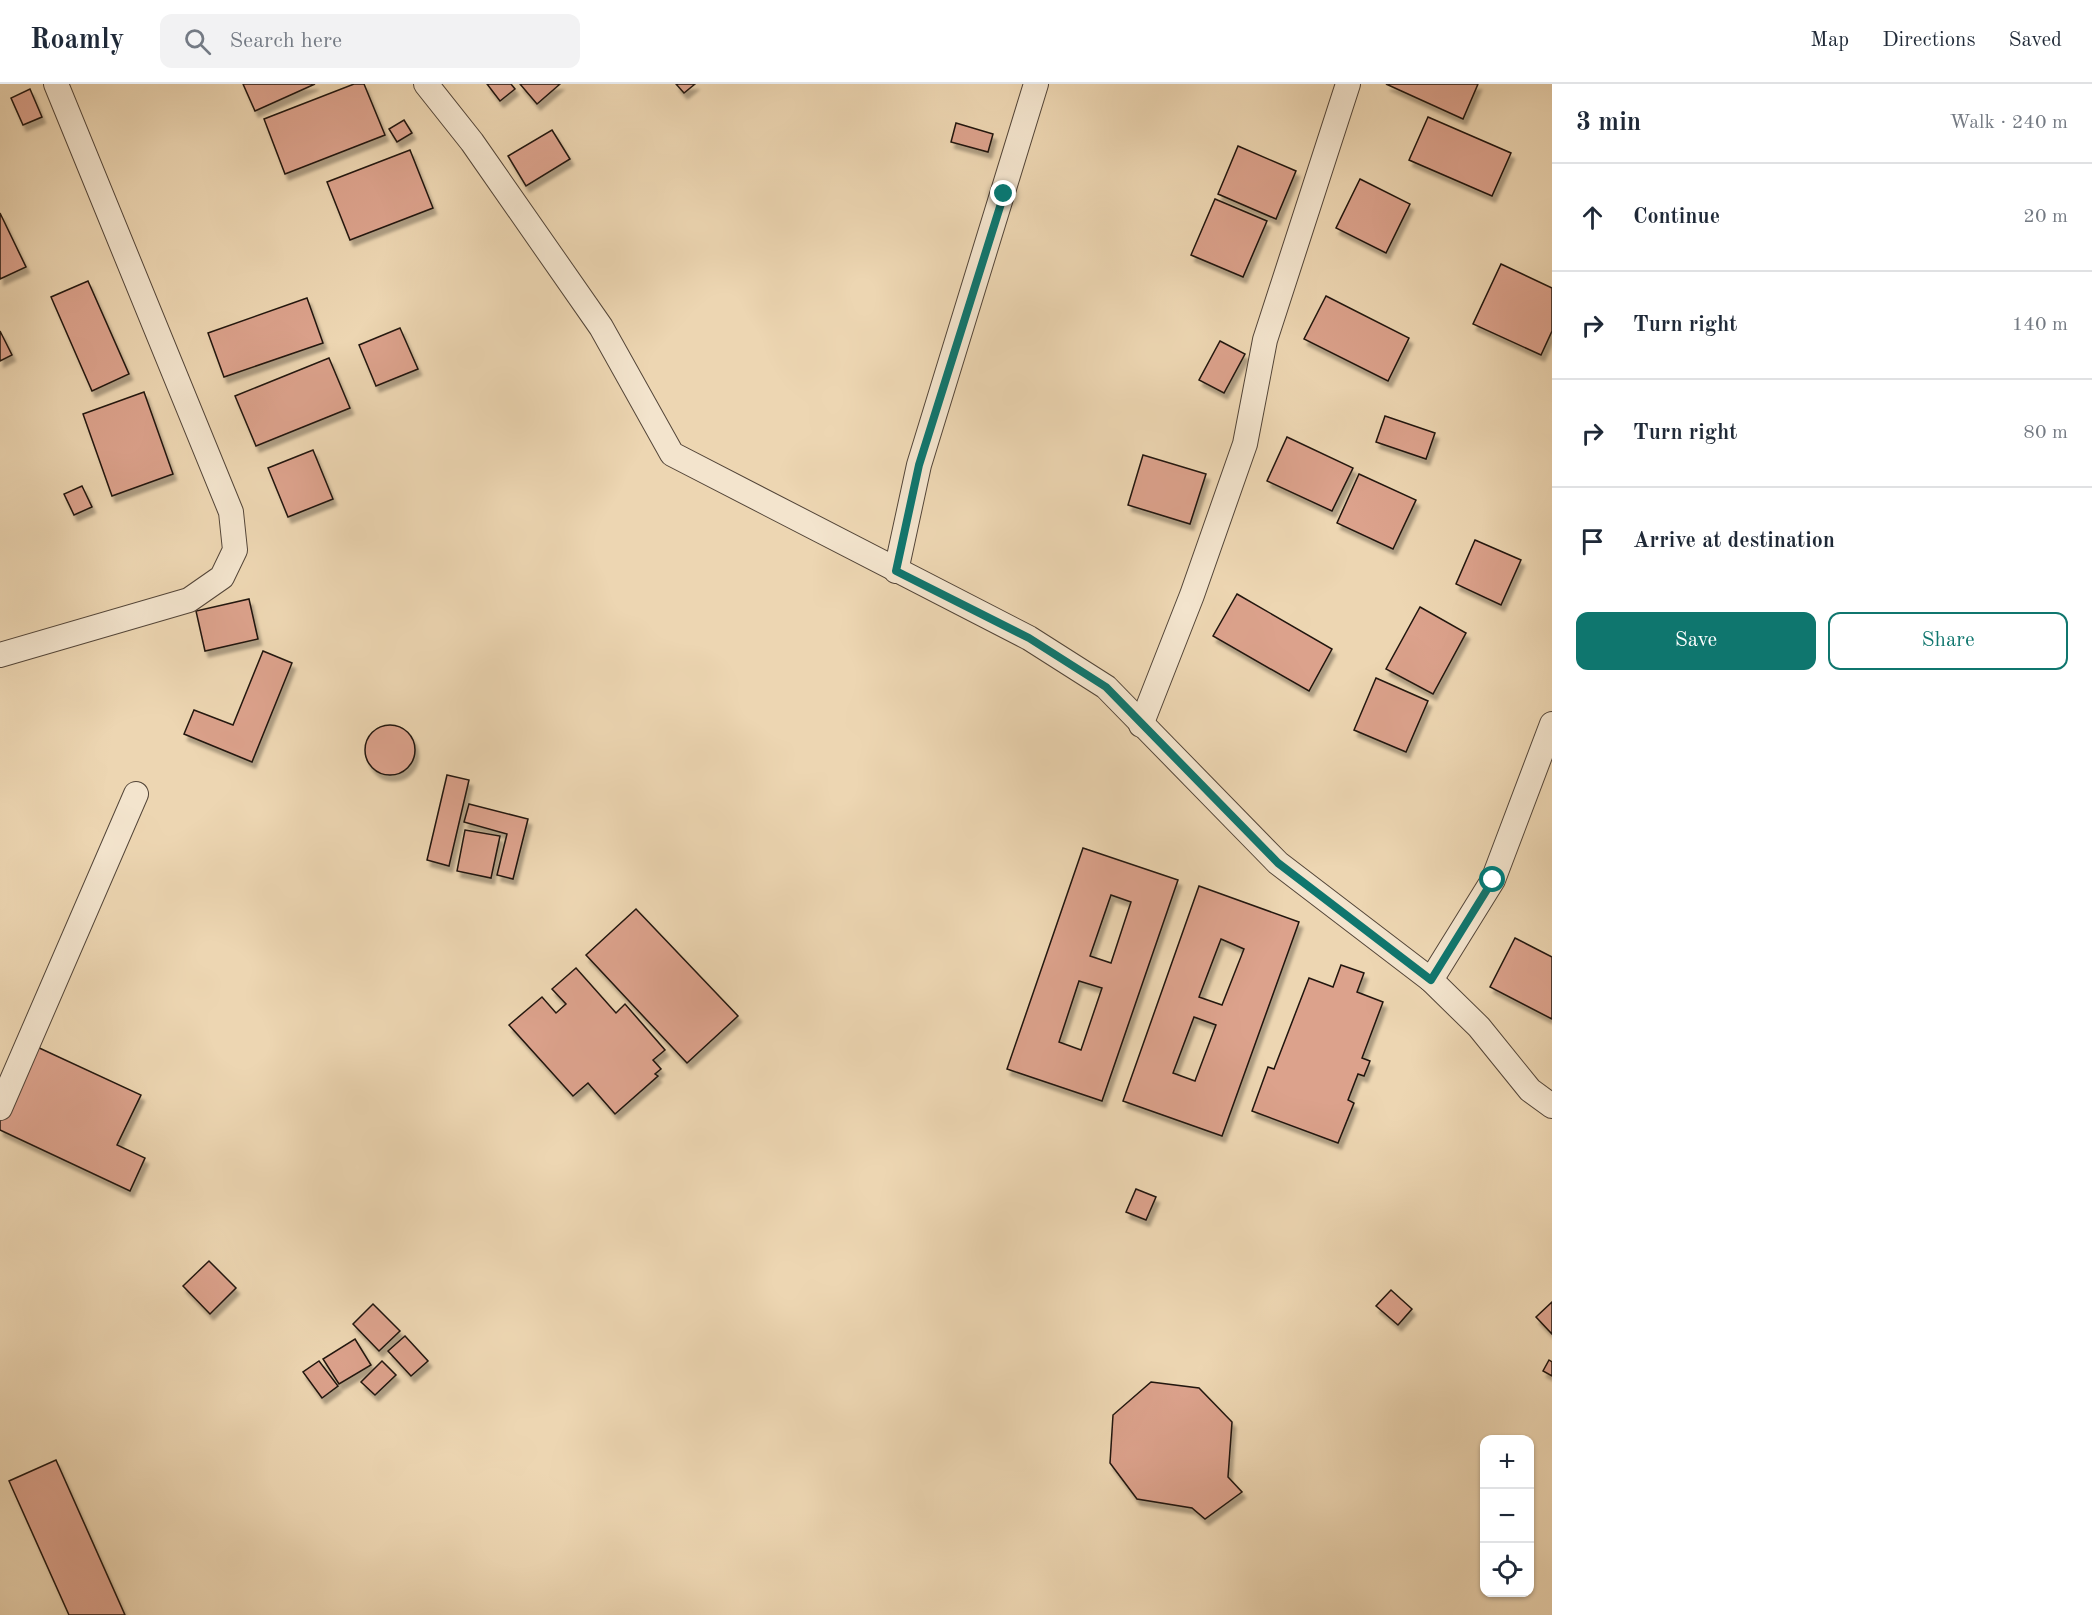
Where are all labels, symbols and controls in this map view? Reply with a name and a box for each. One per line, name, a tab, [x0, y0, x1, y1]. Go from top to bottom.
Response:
search box	[160, 14, 580, 68]
icon: search	[181, 25, 214, 58]
text: Roamly	[30, 27, 124, 55]
text: Search here	[229, 30, 342, 52]
text: Map	[1810, 30, 1849, 51]
text: Directions	[1882, 30, 1976, 51]
text: Saved	[2009, 30, 2062, 51]
text: 3 min	[1576, 110, 1641, 136]
text: Walk · 240 m	[1949, 113, 2068, 133]
route end	[990, 180, 1016, 206]
icon: ahead	[1576, 201, 1609, 234]
text: Continue	[1633, 206, 1720, 228]
text: 20 m	[2023, 207, 2068, 227]
icon: right	[1576, 309, 1609, 342]
text: Turn right	[1633, 314, 1737, 336]
text: 140 m	[2012, 315, 2068, 335]
icon: right	[1576, 417, 1609, 450]
text: Turn right	[1633, 422, 1737, 444]
text: 80 m	[2023, 423, 2068, 443]
icon: arrive	[1576, 525, 1609, 558]
text: Arrive at destination	[1633, 530, 1835, 552]
button: Save	[1576, 612, 1816, 670]
button: Share	[1828, 612, 2068, 670]
route start	[1479, 866, 1505, 892]
map controls	[1480, 1435, 1534, 1597]
button: +	[1480, 1435, 1534, 1489]
button: −	[1480, 1489, 1534, 1543]
button: locate	[1480, 1543, 1534, 1597]

